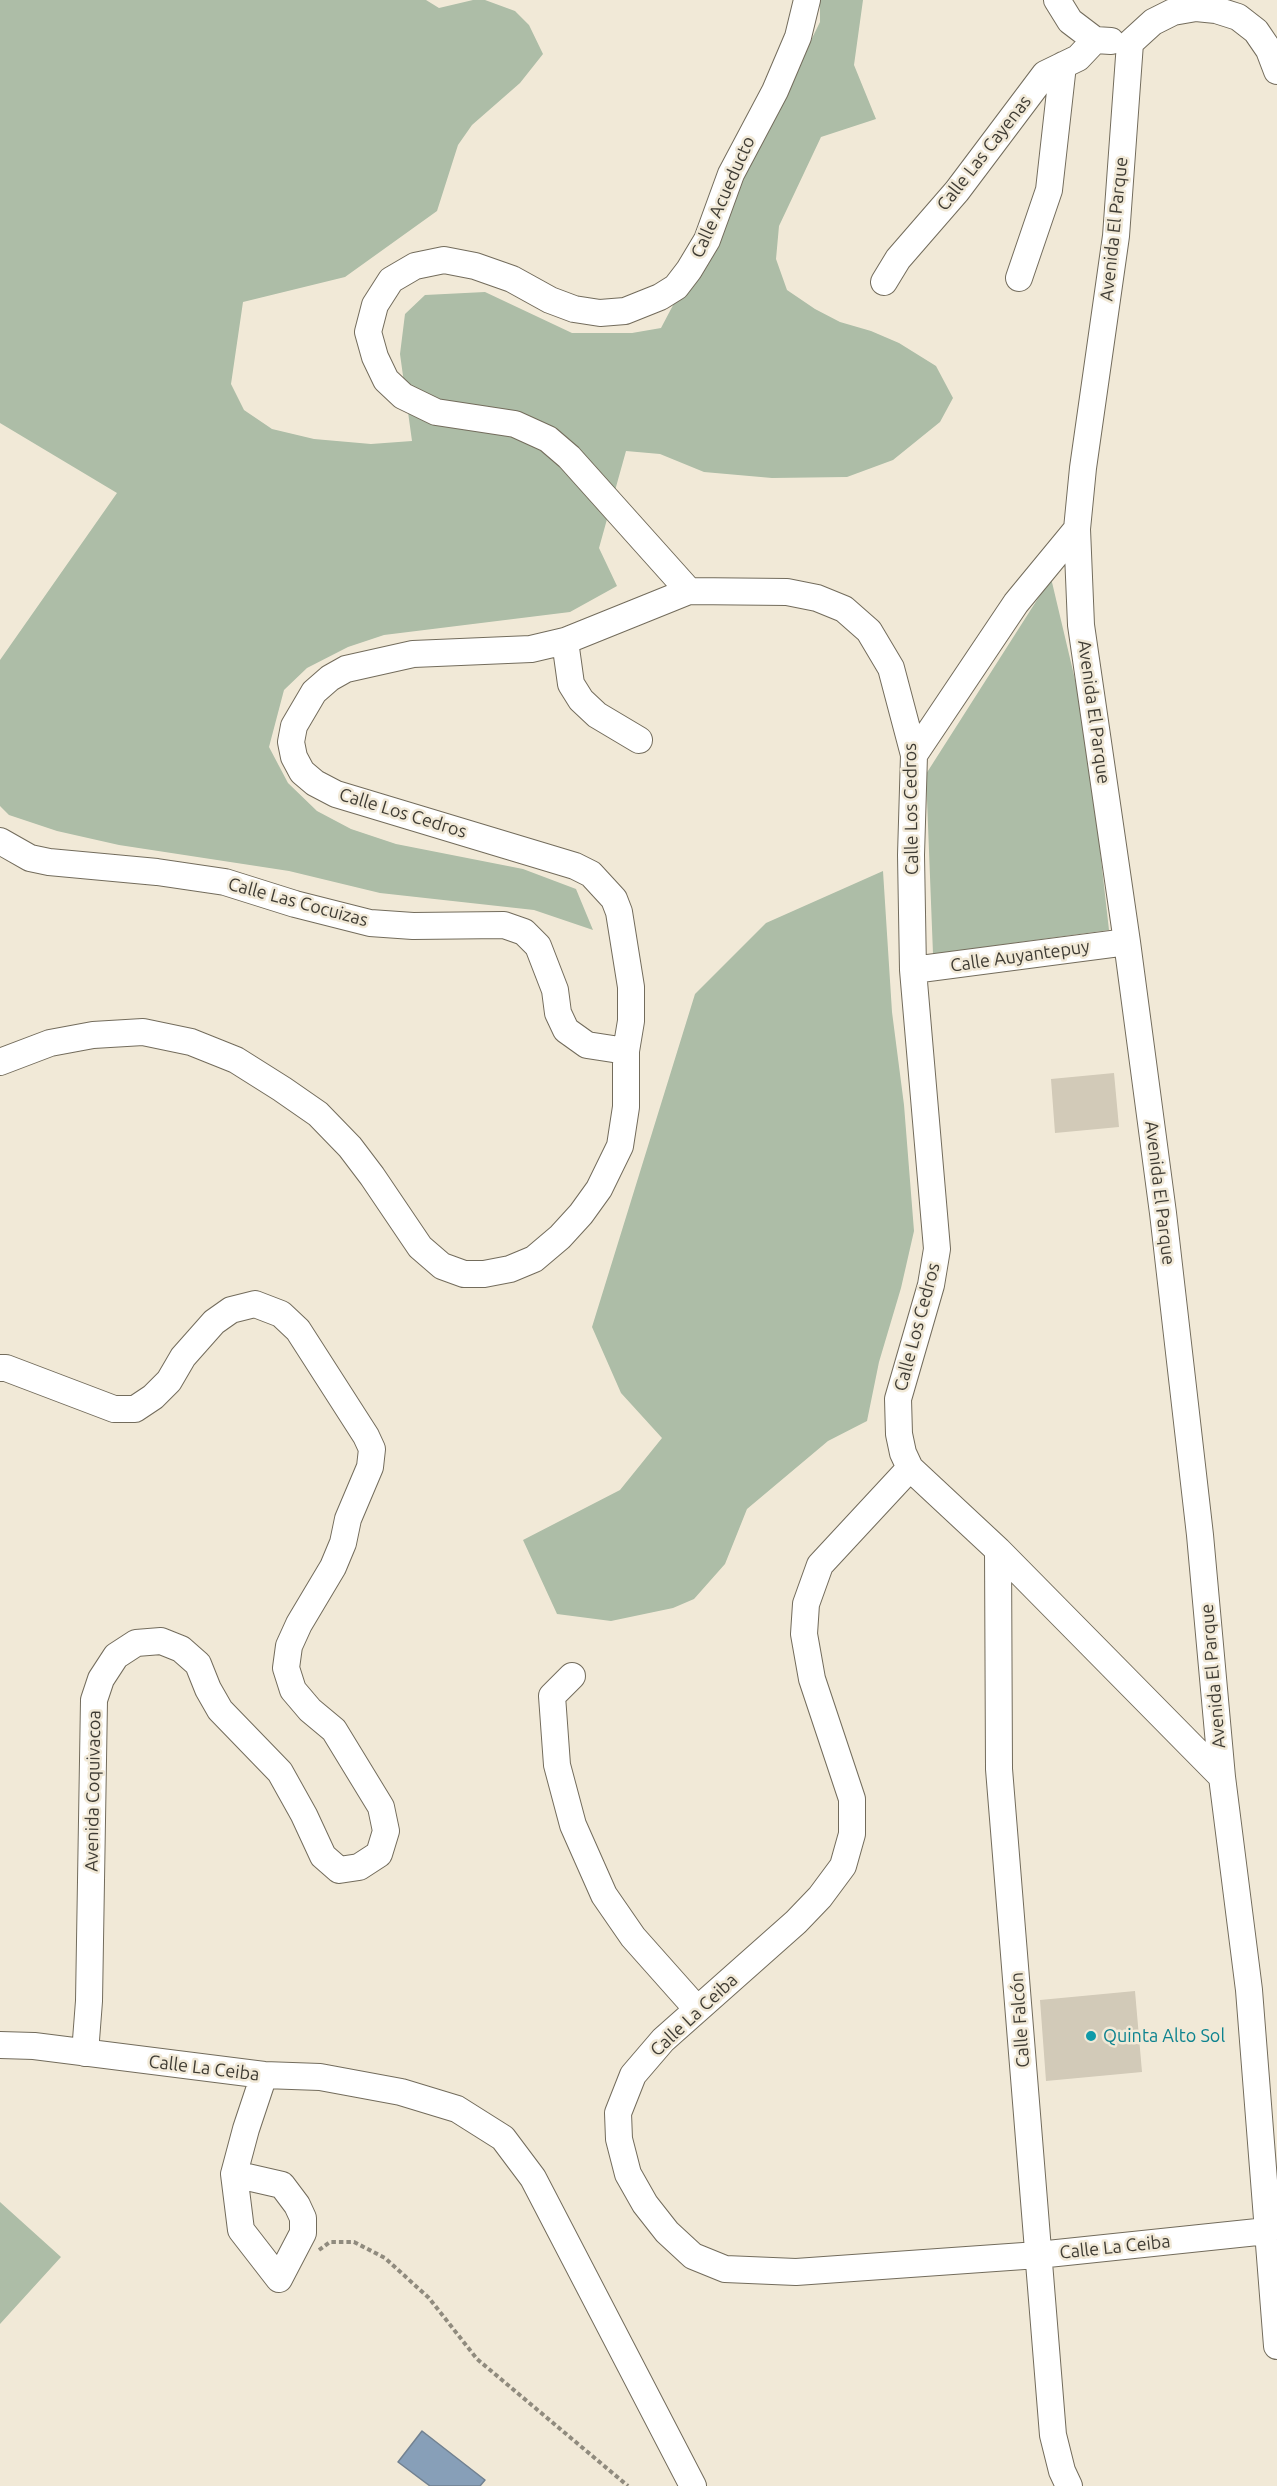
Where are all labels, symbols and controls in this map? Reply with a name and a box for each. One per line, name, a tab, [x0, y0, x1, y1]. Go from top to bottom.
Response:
street label: Calle Las Cayenas	[932, 91, 1036, 215]
street label: Calle Acueducto	[687, 133, 759, 261]
street label: Avenida El Parque	[1096, 156, 1132, 302]
street label: Avenida El Parque	[1073, 639, 1115, 785]
street label: Calle Los Cedros	[899, 743, 923, 875]
street label: Calle Los Cedros	[337, 783, 469, 843]
street label: Calle Las Cocuizas	[226, 873, 370, 931]
street label: Calle Auyantepuy	[949, 936, 1091, 976]
street label: Avenida El Parque	[1140, 1120, 1180, 1266]
street label: Calle Los Cedros	[889, 1260, 945, 1394]
street label: Avenida El Parque	[1196, 1603, 1230, 1749]
street label: Avenida Coquivacoa	[81, 1710, 105, 1872]
street label: Calle La Ceiba	[646, 1969, 742, 2061]
street label: Calle Falcón	[1006, 1972, 1034, 2068]
place label: Quinta Alto Sol	[1103, 2025, 1225, 2047]
marker: Quinta Alto Sol	[1084, 2029, 1098, 2043]
street label: Calle La Ceiba	[147, 2050, 261, 2086]
street label: Calle La Ceiba	[1058, 2230, 1172, 2264]

